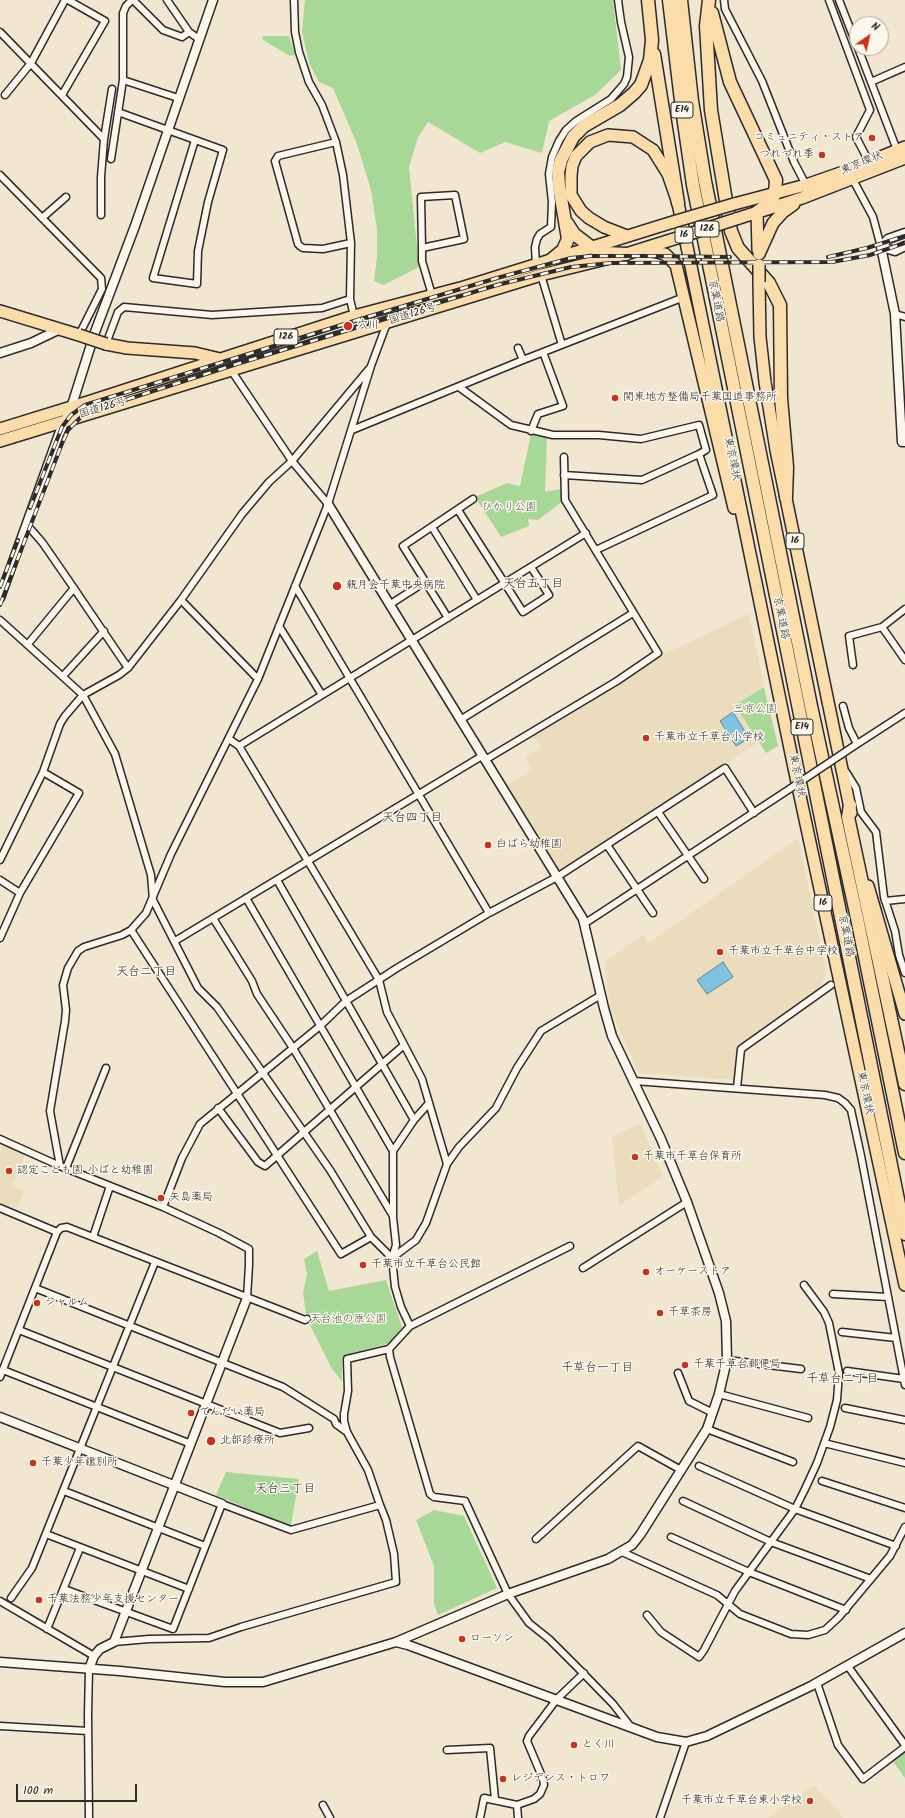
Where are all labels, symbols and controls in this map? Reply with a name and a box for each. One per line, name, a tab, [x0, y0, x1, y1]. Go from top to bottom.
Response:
north arrow	[849, 16, 889, 56]
text: N	[867, 17, 883, 36]
road number: E14	[671, 102, 693, 118]
place label: コミュニティ・ストア	[754, 131, 864, 145]
marker: コミュニティ・ストア	[867, 133, 877, 143]
place label: つれづれ季	[759, 148, 814, 162]
marker: つれづれ季	[817, 150, 827, 160]
street label: 東京環状	[839, 150, 885, 178]
road number: 126	[695, 221, 719, 237]
road number: 16	[675, 227, 693, 243]
street label: 京葉道路	[704, 278, 726, 324]
street label: 国道126号	[388, 302, 438, 328]
place label: 穴川	[357, 319, 379, 333]
marker: 穴川	[342, 320, 354, 332]
road number: 126	[274, 329, 298, 345]
place label: 関東地方整備局千葉国道事務所	[623, 391, 777, 405]
marker: 関東地方整備局千葉国道事務所	[610, 393, 620, 403]
street label: 国道126号	[78, 396, 128, 422]
street label: 東京環状	[720, 436, 742, 482]
park label: ひかり公園	[482, 501, 536, 515]
road number: 16	[786, 533, 804, 549]
district label: 天台五丁目	[503, 578, 563, 592]
place label: 親月会千葉中央病院	[346, 579, 445, 593]
marker: 親月会千葉中央病院	[331, 580, 343, 592]
street label: 京葉道路	[769, 595, 791, 641]
park label: 三京公園	[733, 703, 777, 717]
road number: E14	[791, 719, 813, 735]
place label: 千葉市立千草台小学校	[654, 731, 764, 745]
marker: 千葉市立千草台小学校	[641, 733, 651, 743]
street label: 東京環状	[785, 753, 807, 799]
district label: 天台四丁目	[382, 812, 442, 826]
place label: 白ばら幼稚園	[496, 838, 562, 852]
marker: 白ばら幼稚園	[483, 840, 493, 850]
road number: 16	[814, 895, 832, 911]
street label: 京葉道路	[834, 913, 856, 959]
place label: 千葉市立千草台中学校	[728, 945, 838, 959]
marker: 千葉市立千草台中学校	[715, 947, 725, 957]
district label: 天台二丁目	[116, 966, 176, 980]
street label: 東京環状	[853, 1070, 875, 1116]
place label: 千葉市千草台保育所	[643, 1150, 742, 1164]
marker: 千葉市千草台保育所	[630, 1152, 640, 1162]
place label: 認定こども園 小ばと幼稚園	[17, 1164, 153, 1178]
marker: 認定こども園 小ばと幼稚園	[4, 1166, 14, 1176]
place label: 矢島薬局	[169, 1191, 213, 1205]
marker: 矢島薬局	[156, 1193, 166, 1203]
place label: 千葉市立千草台公民館	[371, 1258, 481, 1272]
marker: 千葉市立千草台公民館	[358, 1260, 368, 1270]
place label: オーケーストア	[654, 1265, 731, 1279]
marker: オーケーストア	[641, 1267, 651, 1277]
place label: シャルム	[45, 1296, 89, 1310]
marker: シャルム	[32, 1298, 42, 1308]
place label: 千草茶房	[668, 1306, 712, 1320]
marker: 千草茶房	[655, 1308, 665, 1318]
park label: 天台池の原公園	[310, 1313, 386, 1327]
place label: 千葉千草台郵便局	[693, 1358, 781, 1372]
marker: 千葉千草台郵便局	[680, 1360, 690, 1370]
district label: 千草台一丁目	[561, 1362, 633, 1376]
district label: 千草台二丁目	[806, 1373, 878, 1387]
place label: てんだい薬局	[199, 1406, 265, 1420]
marker: てんだい薬局	[186, 1408, 196, 1418]
place label: 北部診療所	[220, 1434, 275, 1448]
marker: 北部診療所	[205, 1435, 217, 1447]
place label: 千葉少年鑑別所	[41, 1456, 118, 1470]
marker: 千葉少年鑑別所	[28, 1458, 38, 1468]
district label: 天台三丁目	[255, 1483, 315, 1497]
place label: 千葉法務少年支援センター	[47, 1593, 179, 1607]
marker: 千葉法務少年支援センター	[34, 1595, 44, 1605]
place label: ローソン	[470, 1632, 514, 1646]
marker: ローソン	[457, 1634, 467, 1644]
place label: とく川	[582, 1738, 615, 1752]
marker: とく川	[569, 1740, 579, 1750]
place label: レジデンス・トロワ	[511, 1772, 610, 1786]
marker: レジデンス・トロワ	[498, 1774, 508, 1784]
scale bar	[18, 1776, 139, 1802]
text: 100 m	[23, 1781, 53, 1800]
place label: 千葉市立千草台東小学校	[681, 1794, 802, 1808]
marker: 千葉市立千草台東小学校	[805, 1796, 815, 1806]

